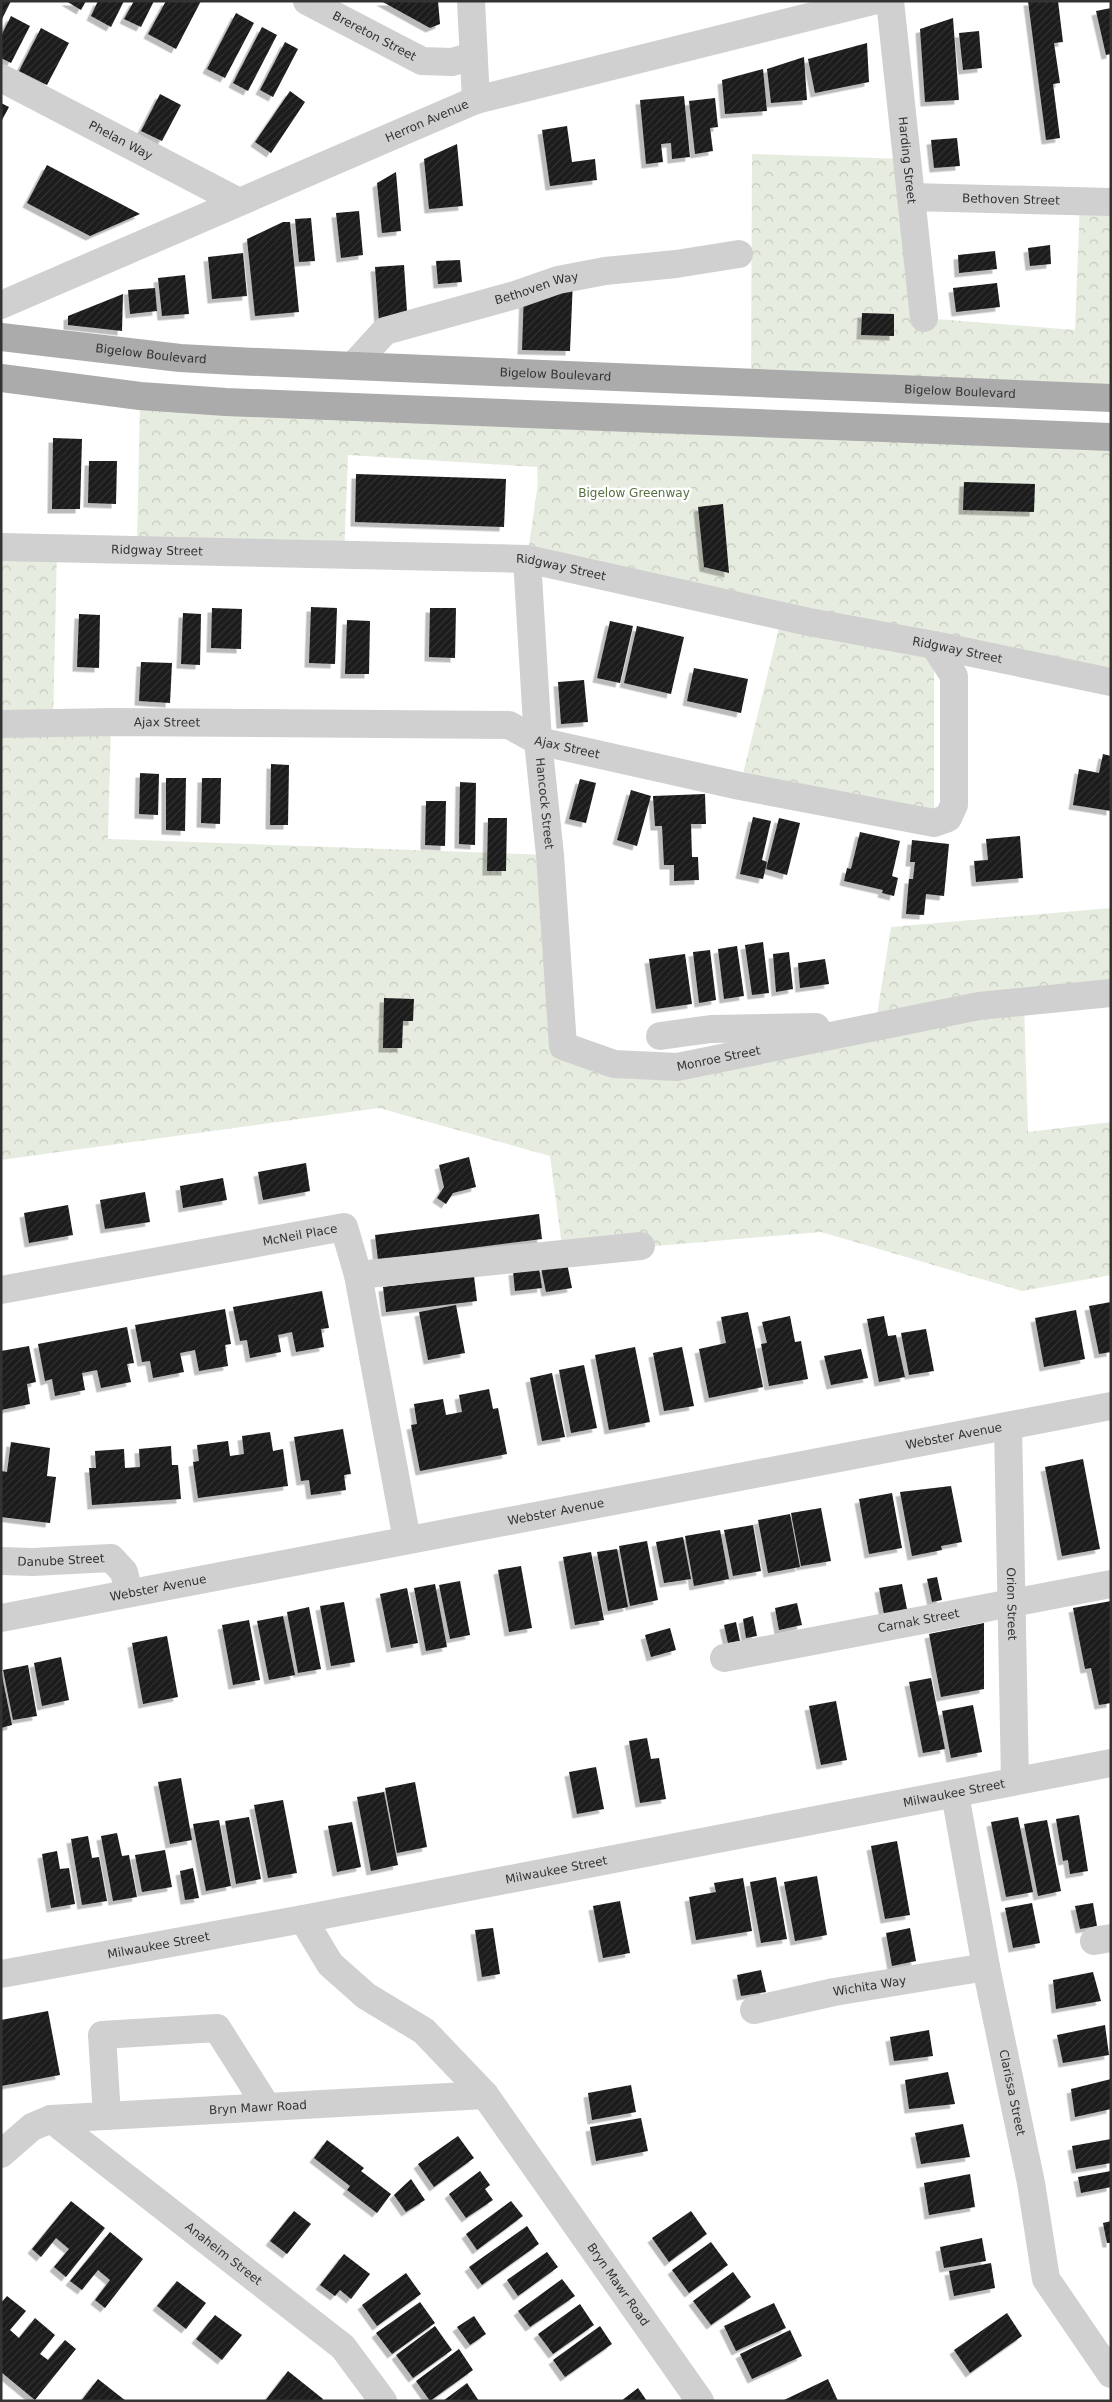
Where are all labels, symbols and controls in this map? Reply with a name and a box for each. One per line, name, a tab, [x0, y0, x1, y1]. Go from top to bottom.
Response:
street label: Brereton Street	[330, 9, 419, 64]
street label: Herron Avenue	[383, 97, 471, 145]
street label: Harding Street	[895, 116, 919, 205]
street label: Phelan Way	[86, 118, 155, 163]
street label: Bethoven Street	[962, 191, 1060, 208]
street label: Bethoven Way	[493, 269, 579, 307]
street label: Bigelow Boulevard	[95, 341, 207, 366]
street label: Bigelow Boulevard	[499, 365, 611, 384]
street label: Bigelow Boulevard	[904, 382, 1016, 401]
park label: Bigelow Greenway	[578, 486, 690, 500]
street label: Ridgway Street	[111, 543, 203, 559]
street label: Ridgway Street	[516, 552, 608, 583]
street label: Ridgway Street	[911, 634, 1004, 666]
street label: Ajax Street	[134, 715, 201, 730]
street label: Ajax Street	[533, 733, 601, 762]
street label: Hancock Street	[533, 757, 556, 850]
street label: Monroe Street	[676, 1043, 762, 1074]
street label: McNeil Place	[261, 1221, 339, 1249]
street label: Webster Avenue	[904, 1420, 1003, 1452]
street label: Webster Avenue	[507, 1496, 605, 1528]
street label: Danube Street	[17, 1551, 105, 1569]
street label: Orion Street	[1004, 1567, 1019, 1641]
street label: Webster Avenue	[109, 1572, 208, 1604]
street label: Carnak Street	[877, 1606, 961, 1635]
street label: Milwaukee Street	[902, 1777, 1006, 1810]
street label: Milwaukee Street	[504, 1853, 609, 1887]
street label: Milwaukee Street	[106, 1929, 211, 1961]
street label: Wichita Way	[832, 1973, 907, 1999]
street label: Clarissa Street	[996, 2048, 1028, 2137]
street label: Bryn Mawr Road	[209, 2098, 307, 2117]
street label: Anaheim Street	[182, 2219, 265, 2288]
street label: Bryn Mawr Road	[584, 2240, 652, 2329]

